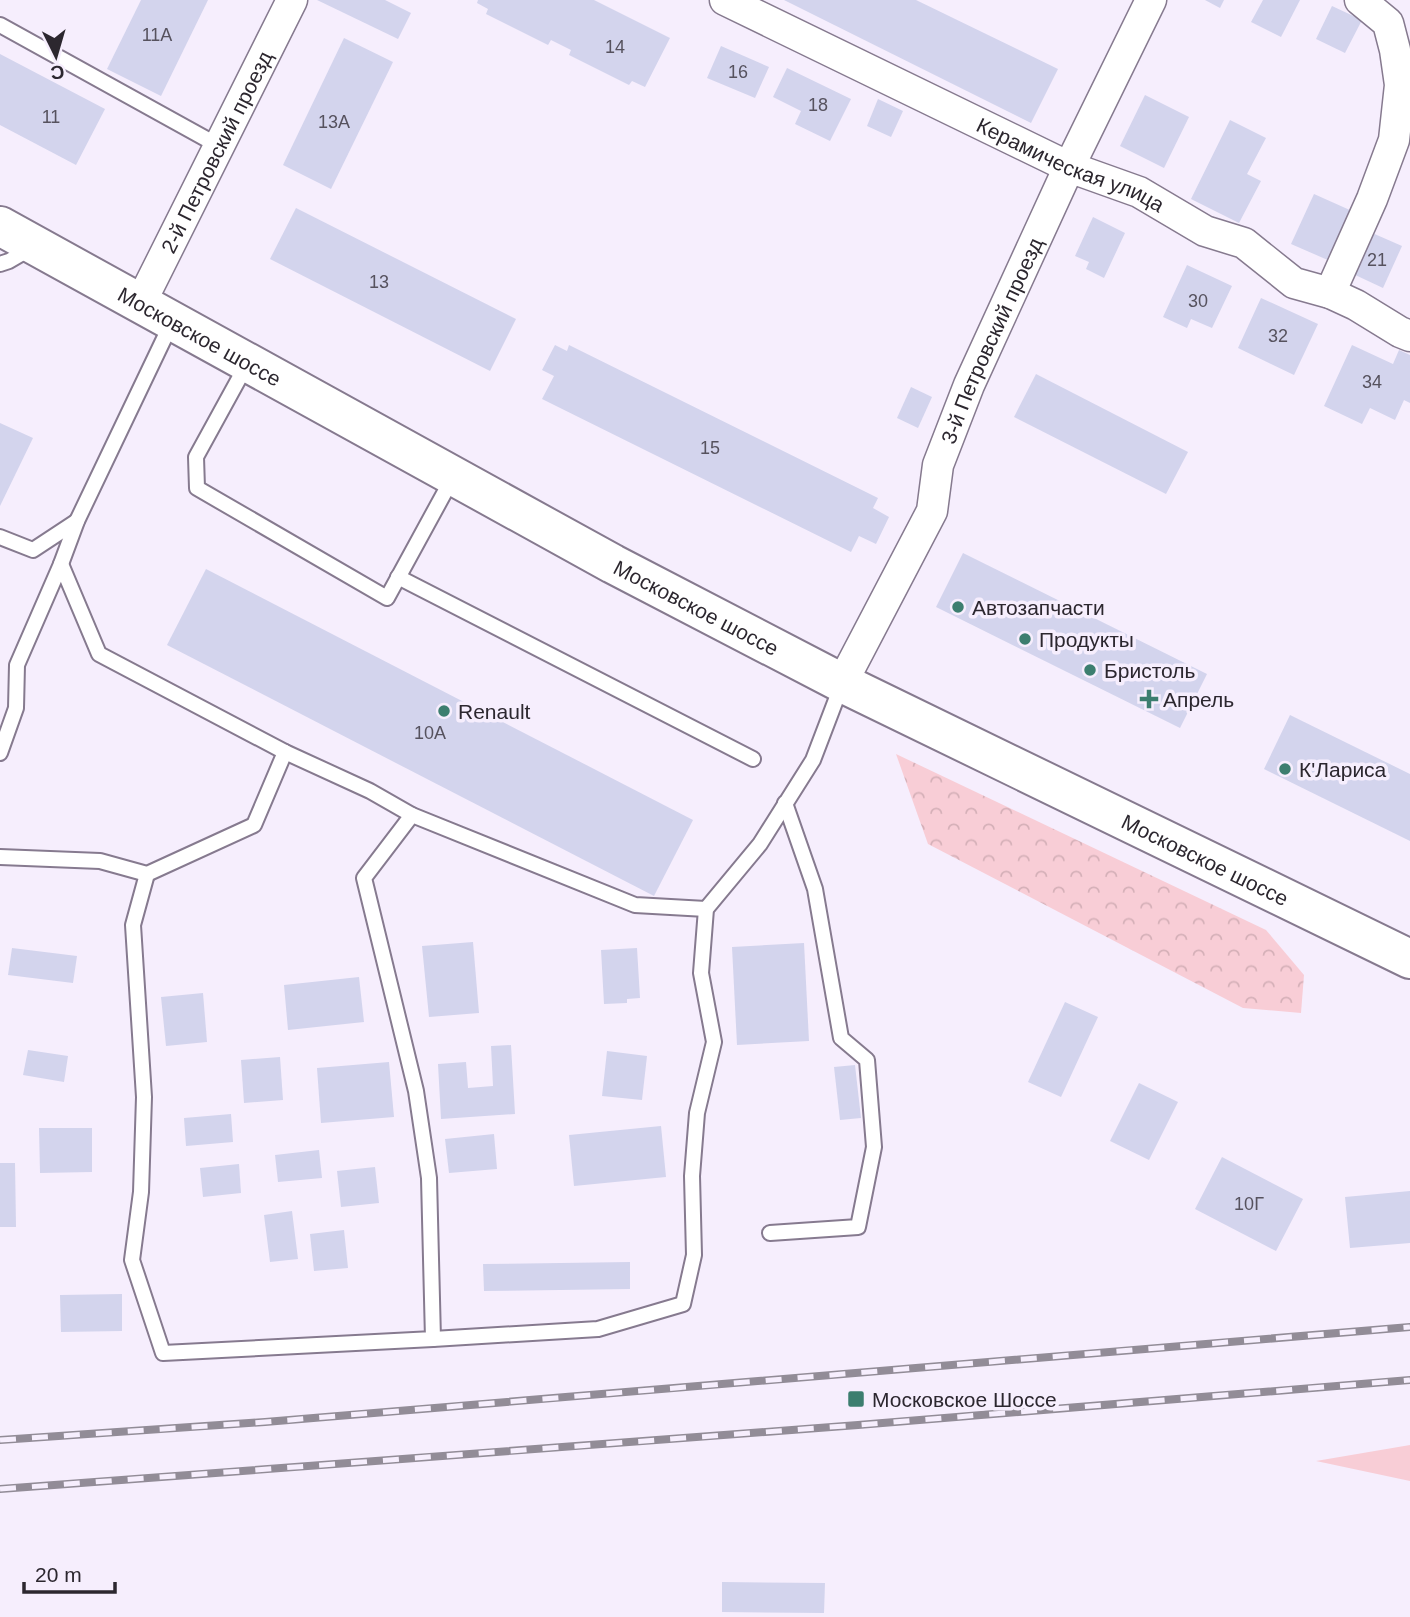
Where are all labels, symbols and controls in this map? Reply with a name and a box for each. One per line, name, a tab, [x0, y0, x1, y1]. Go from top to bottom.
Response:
north arrow	[21, 21, 91, 91]
house number: 11А	[142, 25, 172, 45]
house number: 14	[605, 37, 625, 57]
street label: 2-й Петровский проезд	[156, 47, 276, 256]
text: С	[49, 61, 65, 84]
house number: 16	[728, 62, 748, 82]
house number: 18	[808, 95, 828, 115]
house number: 11	[42, 107, 60, 127]
house number: 13А	[318, 112, 350, 132]
street label: Керамическая улица	[973, 113, 1169, 216]
street label: 3-й Петровский проезд	[936, 234, 1047, 447]
house number: 21	[1367, 250, 1387, 270]
house number: 13	[369, 272, 389, 292]
street label: Московское шоссе	[114, 282, 285, 390]
house number: 30	[1188, 291, 1208, 311]
house number: 32	[1268, 326, 1288, 346]
house number: 34	[1362, 372, 1382, 392]
house number: 15	[700, 438, 720, 458]
street label: Московское шоссе	[610, 555, 783, 660]
place label: Автозапчасти	[972, 596, 1105, 619]
marker: Автозапчасти	[950, 599, 966, 615]
place label: Продукты	[1039, 628, 1134, 651]
marker: Продукты	[1017, 631, 1033, 647]
place label: Бристоль	[1104, 659, 1196, 682]
marker: Бристоль	[1082, 662, 1098, 678]
place label: Апрель	[1163, 688, 1234, 711]
marker: Апрель	[1141, 691, 1157, 707]
place label: Renault	[458, 700, 531, 723]
marker: Renault	[436, 703, 452, 719]
house number: 10А	[414, 723, 446, 743]
place label: К'Лариса	[1299, 758, 1387, 781]
marker: К'Лариса	[1277, 761, 1293, 777]
street label: Московское шоссе	[1118, 809, 1292, 910]
house number: 10Г	[1234, 1194, 1264, 1214]
place label: Московское Шоссе	[872, 1388, 1057, 1411]
marker: Московское Шоссе	[846, 1389, 866, 1409]
scale bar	[24, 1550, 116, 1594]
text: 20 m	[35, 1563, 82, 1586]

